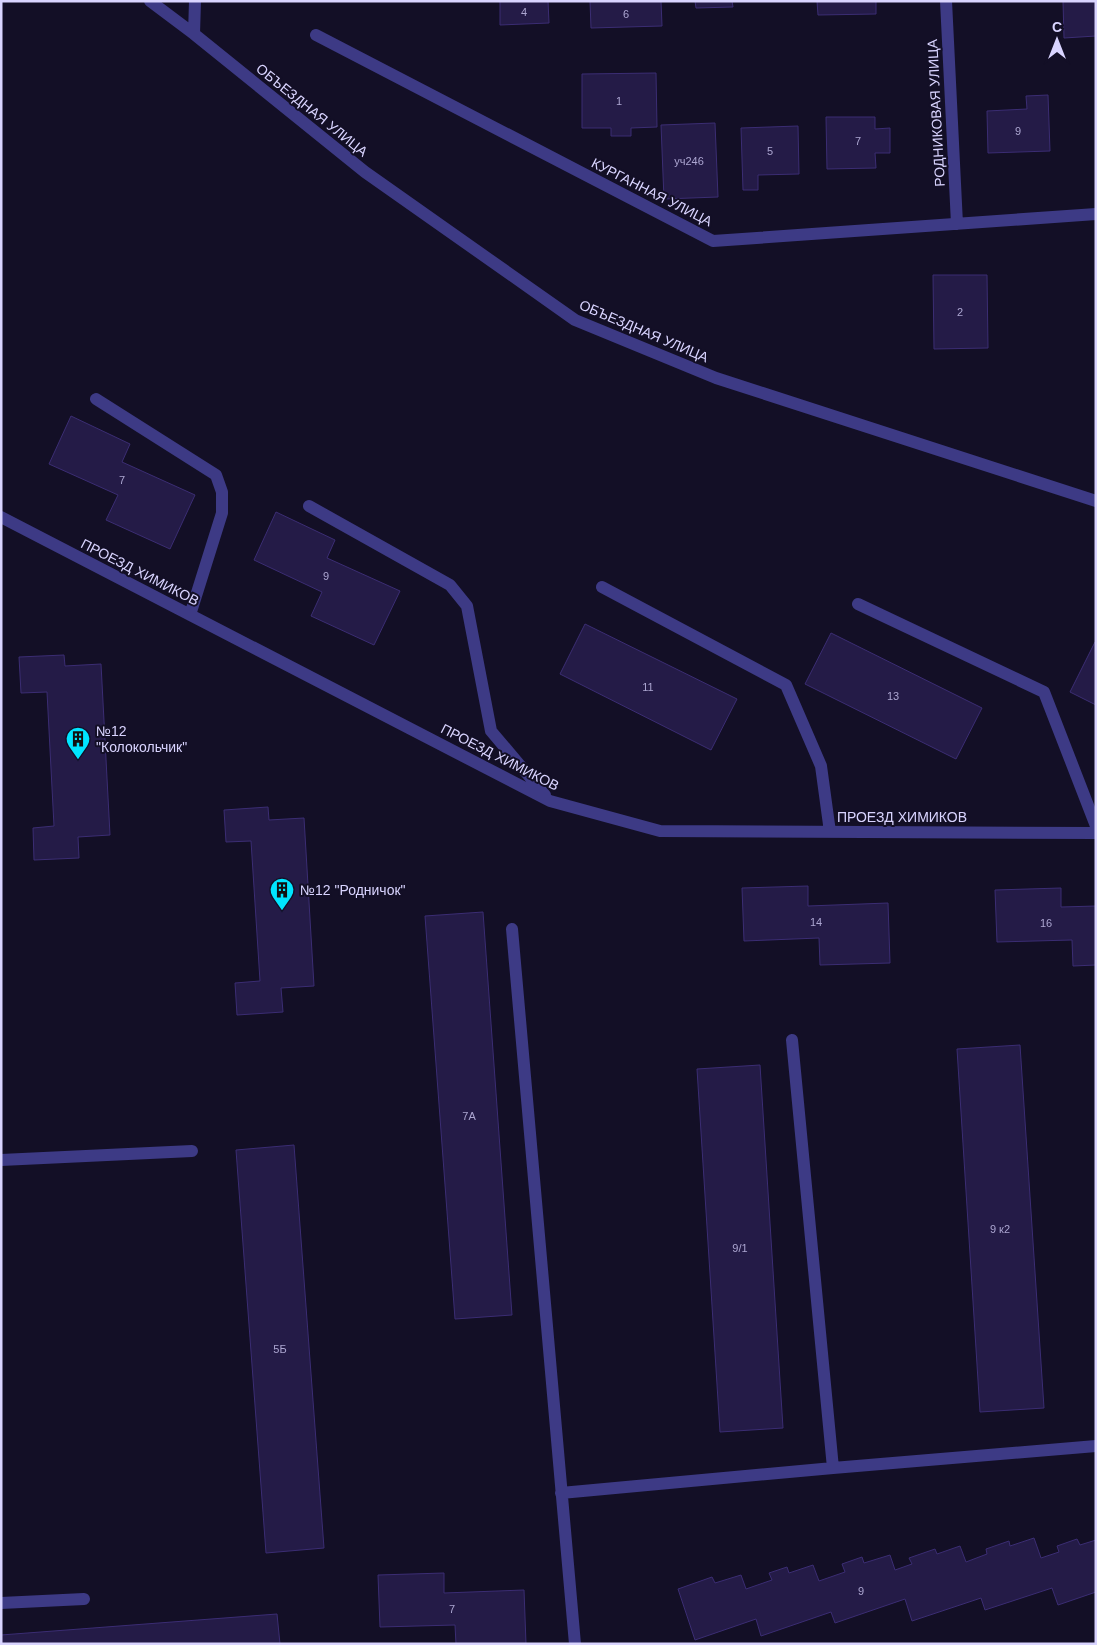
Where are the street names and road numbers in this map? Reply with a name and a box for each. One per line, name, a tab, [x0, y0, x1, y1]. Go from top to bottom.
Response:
street label: РОДНИКОВАЯ УЛИЦА	[924, 38, 948, 187]
street label: ОБЪЕЗДНАЯ УЛИЦА	[253, 60, 371, 160]
street label: КУРГАННАЯ УЛИЦА	[589, 155, 716, 230]
street label: ОБЪЕЗДНАЯ УЛИЦА	[577, 297, 711, 366]
street label: ПРОЕЗД ХИМИКОВ	[78, 535, 202, 609]
street label: ПРОЕЗД ХИМИКОВ	[438, 720, 562, 794]
street label: ПРОЕЗД ХИМИКОВ	[837, 809, 967, 825]

